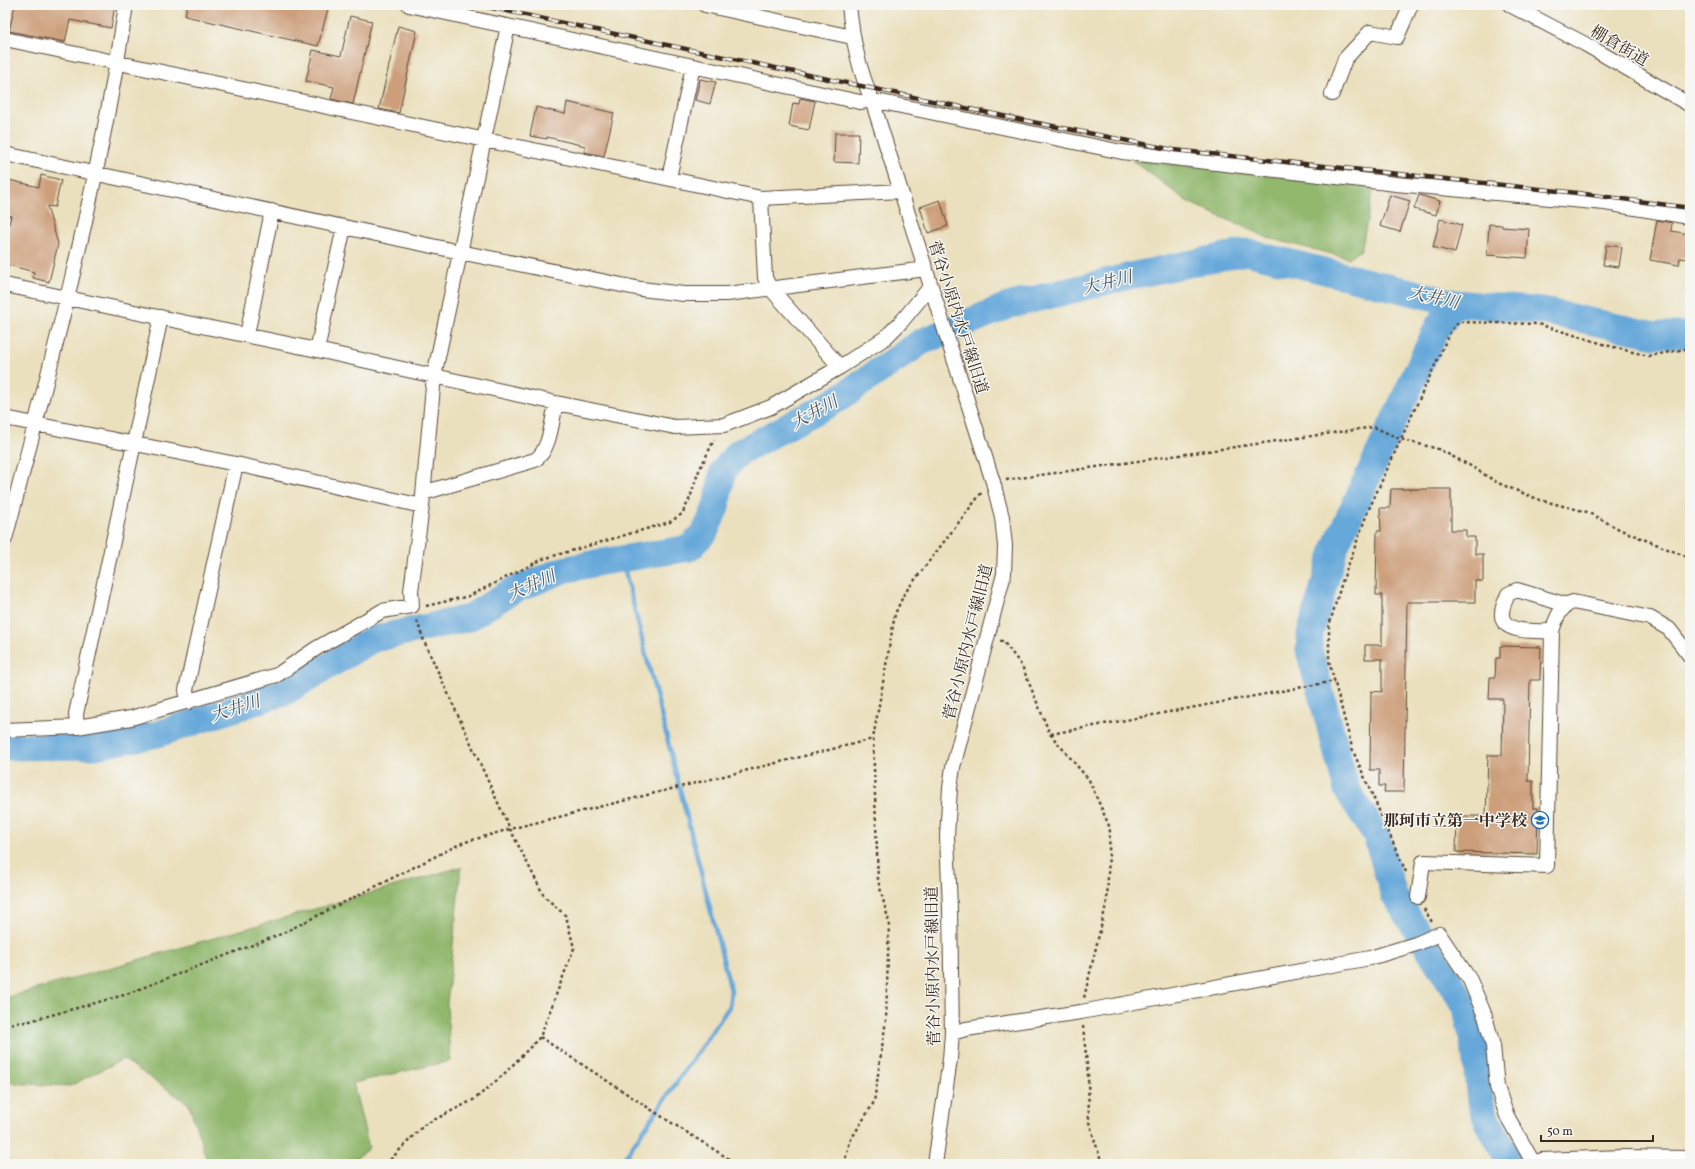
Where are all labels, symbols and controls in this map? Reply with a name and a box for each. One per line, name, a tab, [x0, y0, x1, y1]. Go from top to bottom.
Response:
street label: 棚倉街道	[1586, 21, 1652, 72]
street label: 菅谷小原内水戸線旧道	[922, 238, 992, 397]
water label: 大井川	[1080, 266, 1137, 301]
water label: 大井川	[1406, 282, 1463, 315]
water label: 大井川	[787, 390, 844, 436]
street label: 菅谷小原内水戸線旧道	[939, 562, 999, 723]
water label: 大井川	[504, 565, 561, 607]
water label: 大井川	[208, 690, 265, 728]
school or university icon: 那珂市立第一中学校	[1530, 810, 1550, 830]
place label: 那珂市立第一中学校	[1383, 811, 1528, 833]
street label: 菅谷小原内水戸線旧道	[922, 886, 946, 1046]
scale bar	[1541, 1117, 1653, 1143]
text: 50 m	[1547, 1124, 1573, 1140]

